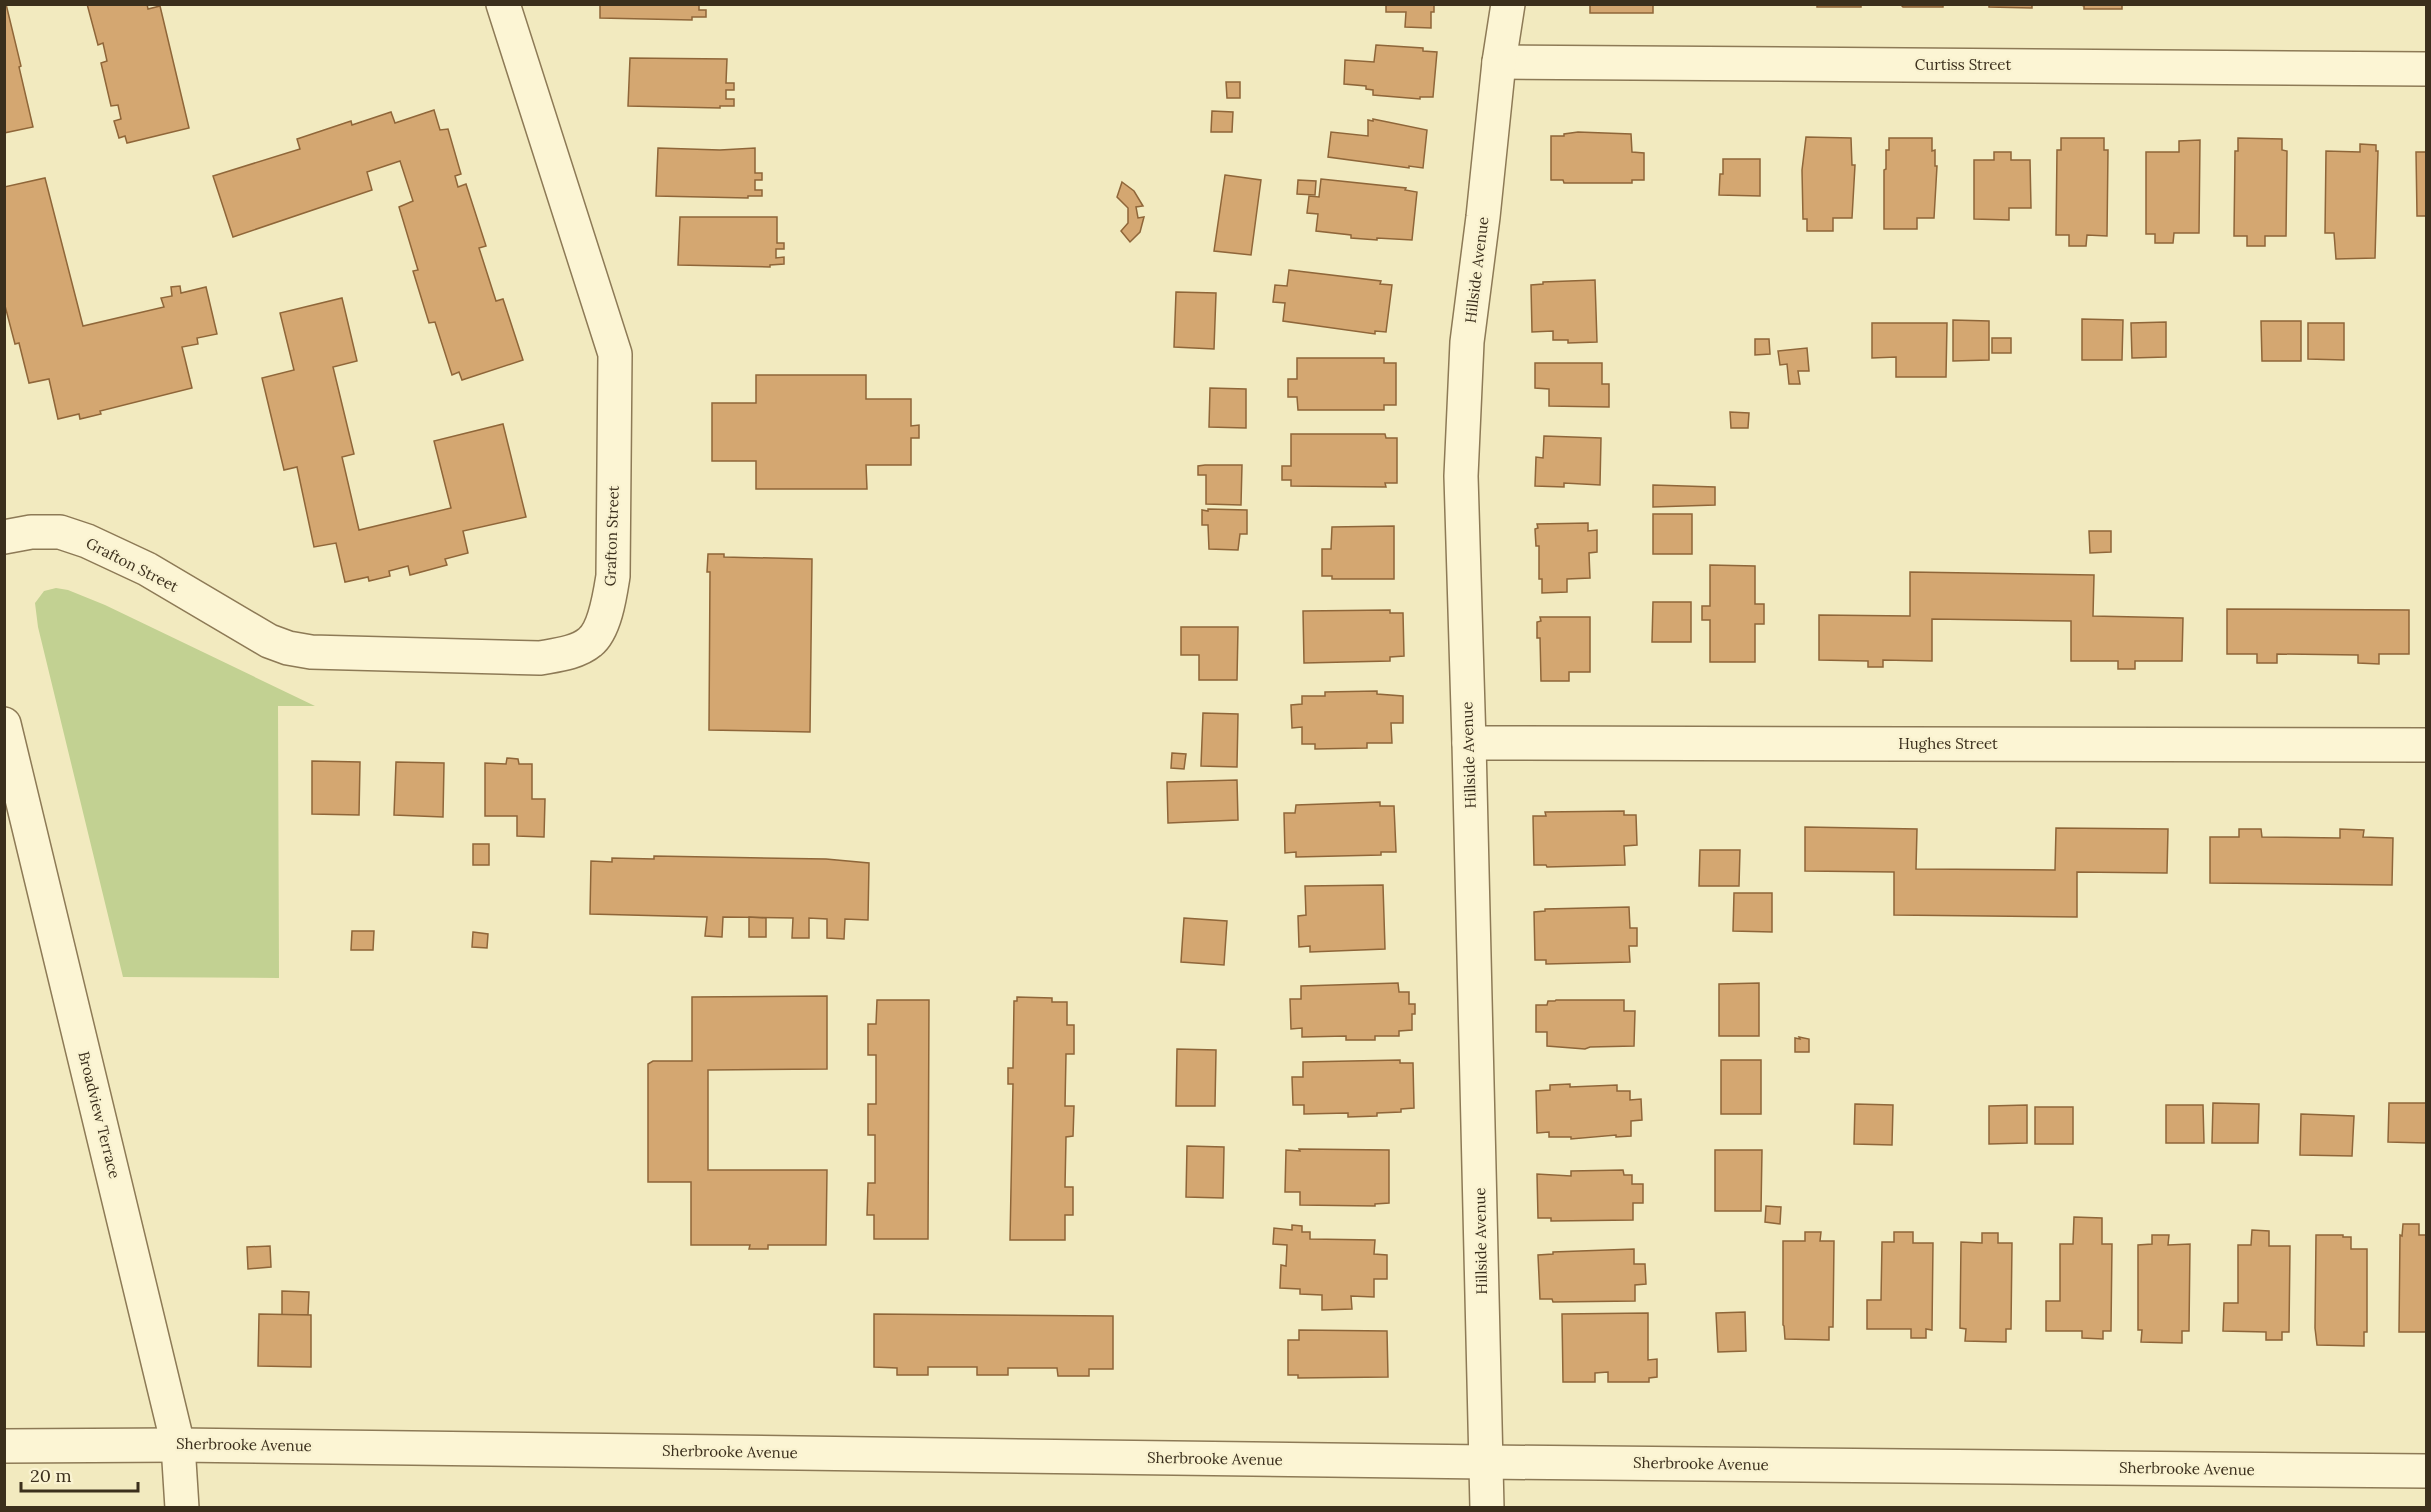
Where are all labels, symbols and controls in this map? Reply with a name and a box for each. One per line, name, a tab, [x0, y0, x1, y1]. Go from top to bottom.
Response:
street label: Curtiss Street	[1915, 55, 2011, 74]
street label: Hillside Avenue	[1461, 216, 1492, 324]
street label: Grafton Street	[600, 485, 623, 587]
street label: Grafton Street	[83, 533, 182, 596]
street label: Hillside Avenue	[1457, 701, 1480, 809]
street label: Hughes Street	[1898, 734, 1998, 753]
street label: Broadview Terrace	[74, 1049, 124, 1180]
street label: Hillside Avenue	[1470, 1187, 1491, 1295]
street label: Sherbrooke Avenue	[176, 1434, 312, 1455]
street label: Sherbrooke Avenue	[662, 1441, 798, 1462]
street label: Sherbrooke Avenue	[1147, 1448, 1283, 1469]
street label: Sherbrooke Avenue	[1633, 1453, 1769, 1474]
scale bar	[21, 1455, 138, 1493]
street label: Sherbrooke Avenue	[2119, 1458, 2255, 1479]
text: 20 m	[30, 1464, 72, 1487]

